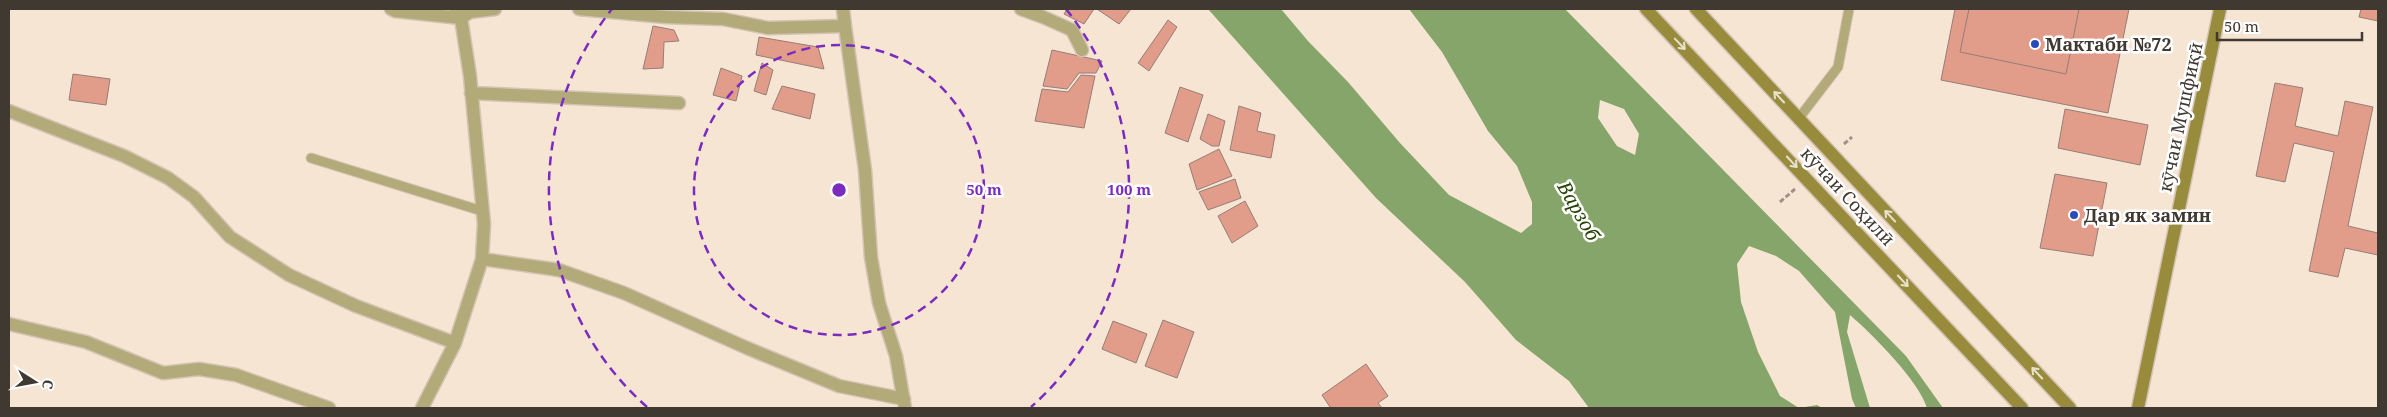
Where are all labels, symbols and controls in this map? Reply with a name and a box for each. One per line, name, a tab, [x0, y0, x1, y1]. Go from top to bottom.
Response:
scale bar	[2217, 10, 2362, 42]
text: 50 m	[2224, 16, 2259, 36]
place label: Мактаби №72	[2045, 32, 2172, 56]
one-way arrow	[1674, 38, 1686, 50]
marker: Мактаби №72	[2029, 38, 2041, 50]
street label: кӯчаи Мушфиқӣ	[2152, 40, 2208, 194]
one-way arrow	[1773, 90, 1785, 103]
street label: кӯчаи Соҳилӣ	[1796, 141, 1900, 251]
one-way arrow	[1786, 156, 1798, 168]
water label: Варзоб	[1551, 175, 1607, 246]
text: 50 m	[966, 179, 1002, 199]
text: 100 m	[1107, 179, 1151, 199]
centre of rings	[830, 181, 848, 199]
place label: Дар як замин	[2084, 203, 2211, 227]
one-way arrow	[1884, 209, 1896, 222]
marker: Дар як замин	[2068, 209, 2080, 221]
one-way arrow	[1897, 274, 1909, 287]
north arrow	[10, 357, 60, 407]
one-way arrow	[2031, 366, 2043, 379]
text: С	[38, 378, 58, 391]

